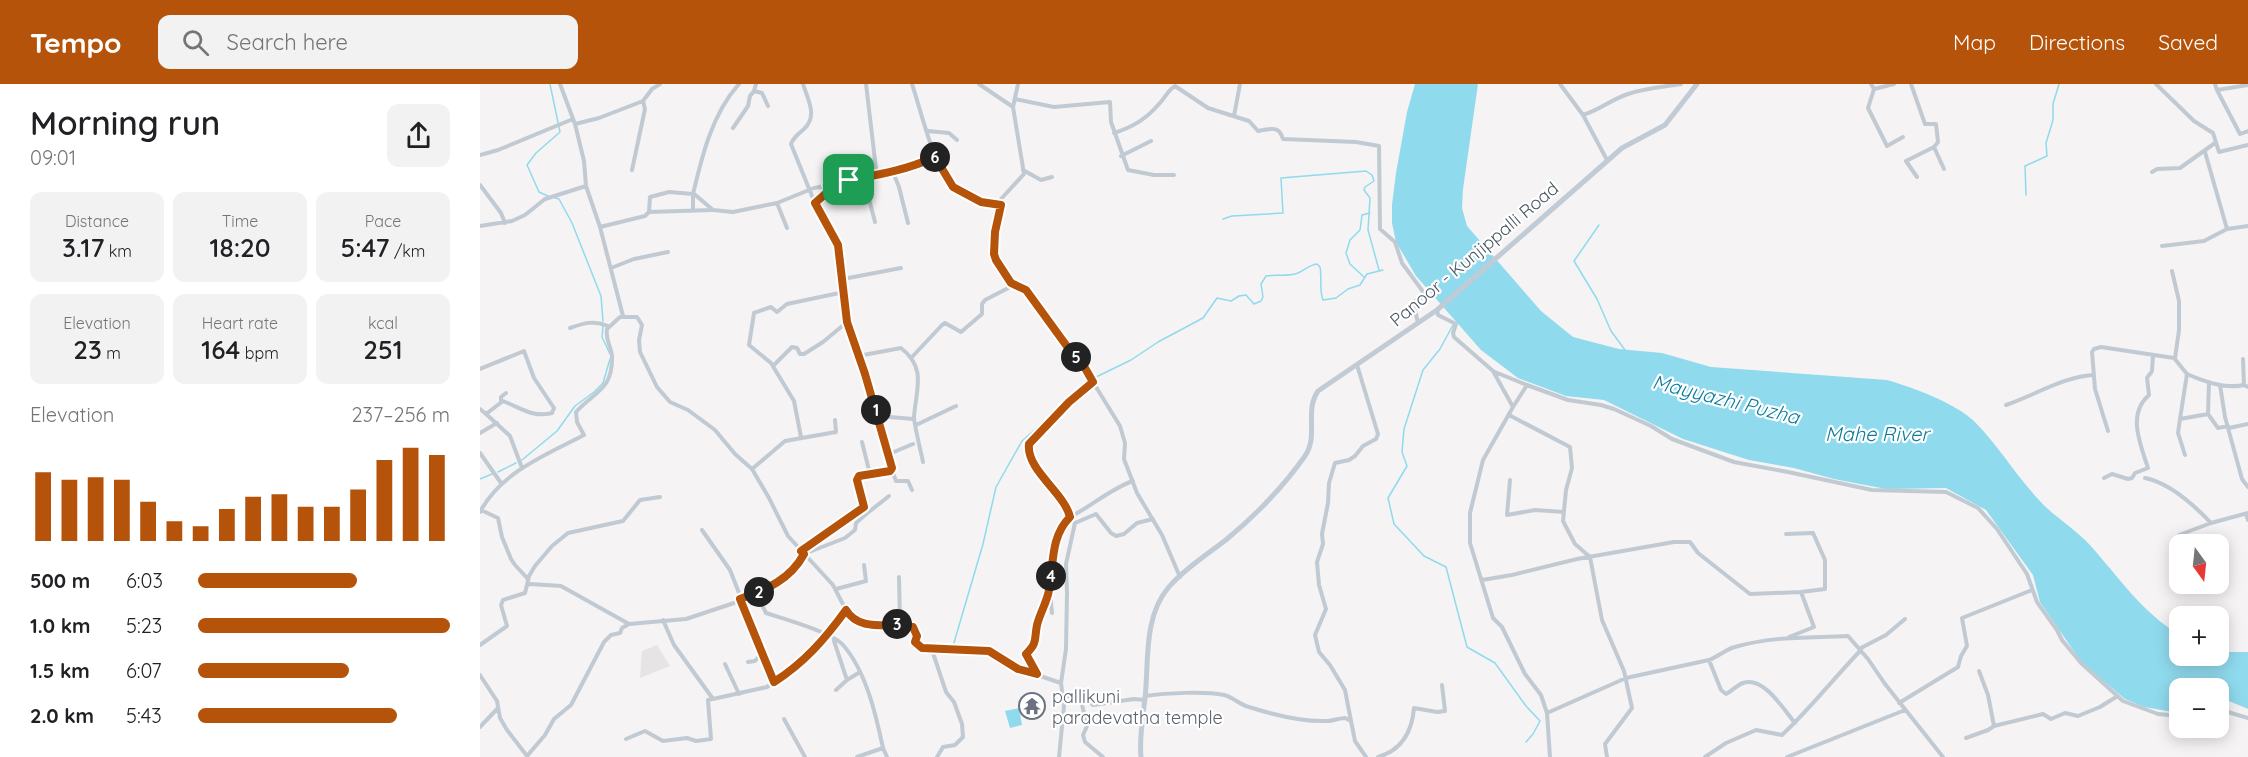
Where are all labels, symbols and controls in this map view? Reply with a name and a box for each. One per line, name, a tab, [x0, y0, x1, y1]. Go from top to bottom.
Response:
search box	[158, 15, 578, 69]
text: Tempo	[30, 25, 122, 60]
icon: search	[179, 26, 212, 59]
text: Search here	[227, 28, 348, 56]
text: Map	[1953, 29, 1996, 55]
text: Directions	[2029, 29, 2125, 55]
text: Saved	[2158, 29, 2218, 55]
text: Morning run	[30, 102, 220, 143]
button: share	[387, 104, 450, 167]
pin: 6	[920, 142, 950, 172]
text: 09:01	[30, 145, 76, 170]
text: 6	[931, 147, 939, 167]
pin	[823, 154, 874, 205]
icon: arrive	[832, 163, 865, 196]
street label: Panoor - Kunjippalli Road	[1385, 177, 1563, 331]
text: Distance	[65, 211, 129, 231]
text: Time	[222, 211, 258, 231]
text: Pace	[365, 211, 401, 231]
text: 3.17	[62, 231, 104, 264]
text: 18:20	[210, 231, 270, 264]
text: 5:47	[341, 231, 390, 264]
text: km	[104, 241, 132, 261]
text: /km	[390, 241, 425, 261]
text: Elevation	[63, 313, 131, 333]
text: Heart rate	[202, 313, 278, 333]
text: kcal	[368, 313, 398, 333]
text: 23	[73, 333, 102, 366]
text: 164	[201, 333, 240, 366]
text: 251	[363, 333, 403, 366]
pin: 5	[1061, 342, 1091, 372]
text: m	[102, 343, 121, 363]
text: bpm	[240, 343, 279, 363]
text: 5	[1071, 347, 1081, 367]
water label: Mayyazhi Puzha	[1650, 369, 1804, 430]
pin: 1	[861, 395, 891, 425]
text: 1	[873, 400, 879, 420]
text: Elevation	[30, 402, 114, 427]
text: 237–256 m	[352, 402, 450, 427]
water label: Mahe River	[1825, 421, 1931, 446]
north arrow	[2169, 534, 2229, 594]
map controls	[2169, 534, 2229, 738]
pin: 4	[1036, 561, 1066, 591]
text: 4	[1046, 566, 1056, 586]
text: 500 m	[30, 568, 90, 593]
text: 6:03	[126, 568, 163, 593]
pin: 2	[744, 577, 774, 607]
text: 2	[754, 582, 764, 602]
button: +	[2169, 606, 2229, 666]
pin: 3	[882, 609, 912, 639]
text: 1.0 km	[30, 613, 90, 638]
text: 5:23	[126, 613, 162, 638]
text: 3	[893, 614, 901, 634]
text: 1.5 km	[30, 658, 90, 683]
text: 6:07	[126, 658, 162, 683]
button: −	[2169, 678, 2229, 738]
place label: pallikuni paradevatha temple	[1052, 685, 1223, 729]
temple icon: pallikuni paradevatha temple	[1017, 691, 1047, 721]
text: 2.0 km	[30, 703, 94, 728]
text: 5:43	[126, 703, 162, 728]

